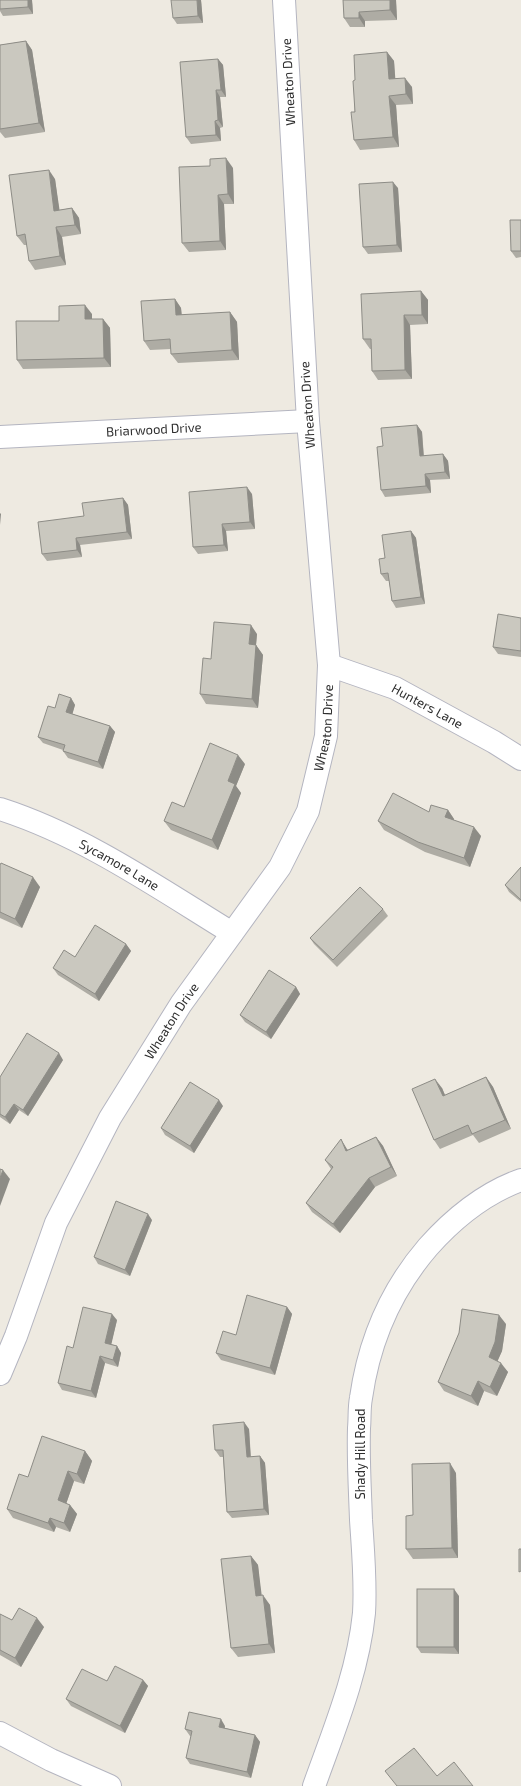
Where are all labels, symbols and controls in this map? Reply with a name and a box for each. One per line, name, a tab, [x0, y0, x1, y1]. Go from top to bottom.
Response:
street label: Wheaton Drive	[278, 38, 298, 126]
street label: Wheaton Drive	[296, 361, 318, 449]
street label: Briarwood Drive	[106, 419, 202, 439]
street label: Hunters Lane	[389, 680, 466, 732]
street label: Wheaton Drive	[310, 684, 336, 773]
street label: Sycamore Lane	[77, 836, 162, 894]
street label: Wheaton Drive	[141, 980, 202, 1062]
street label: Shady Hill Road	[352, 1408, 368, 1500]

